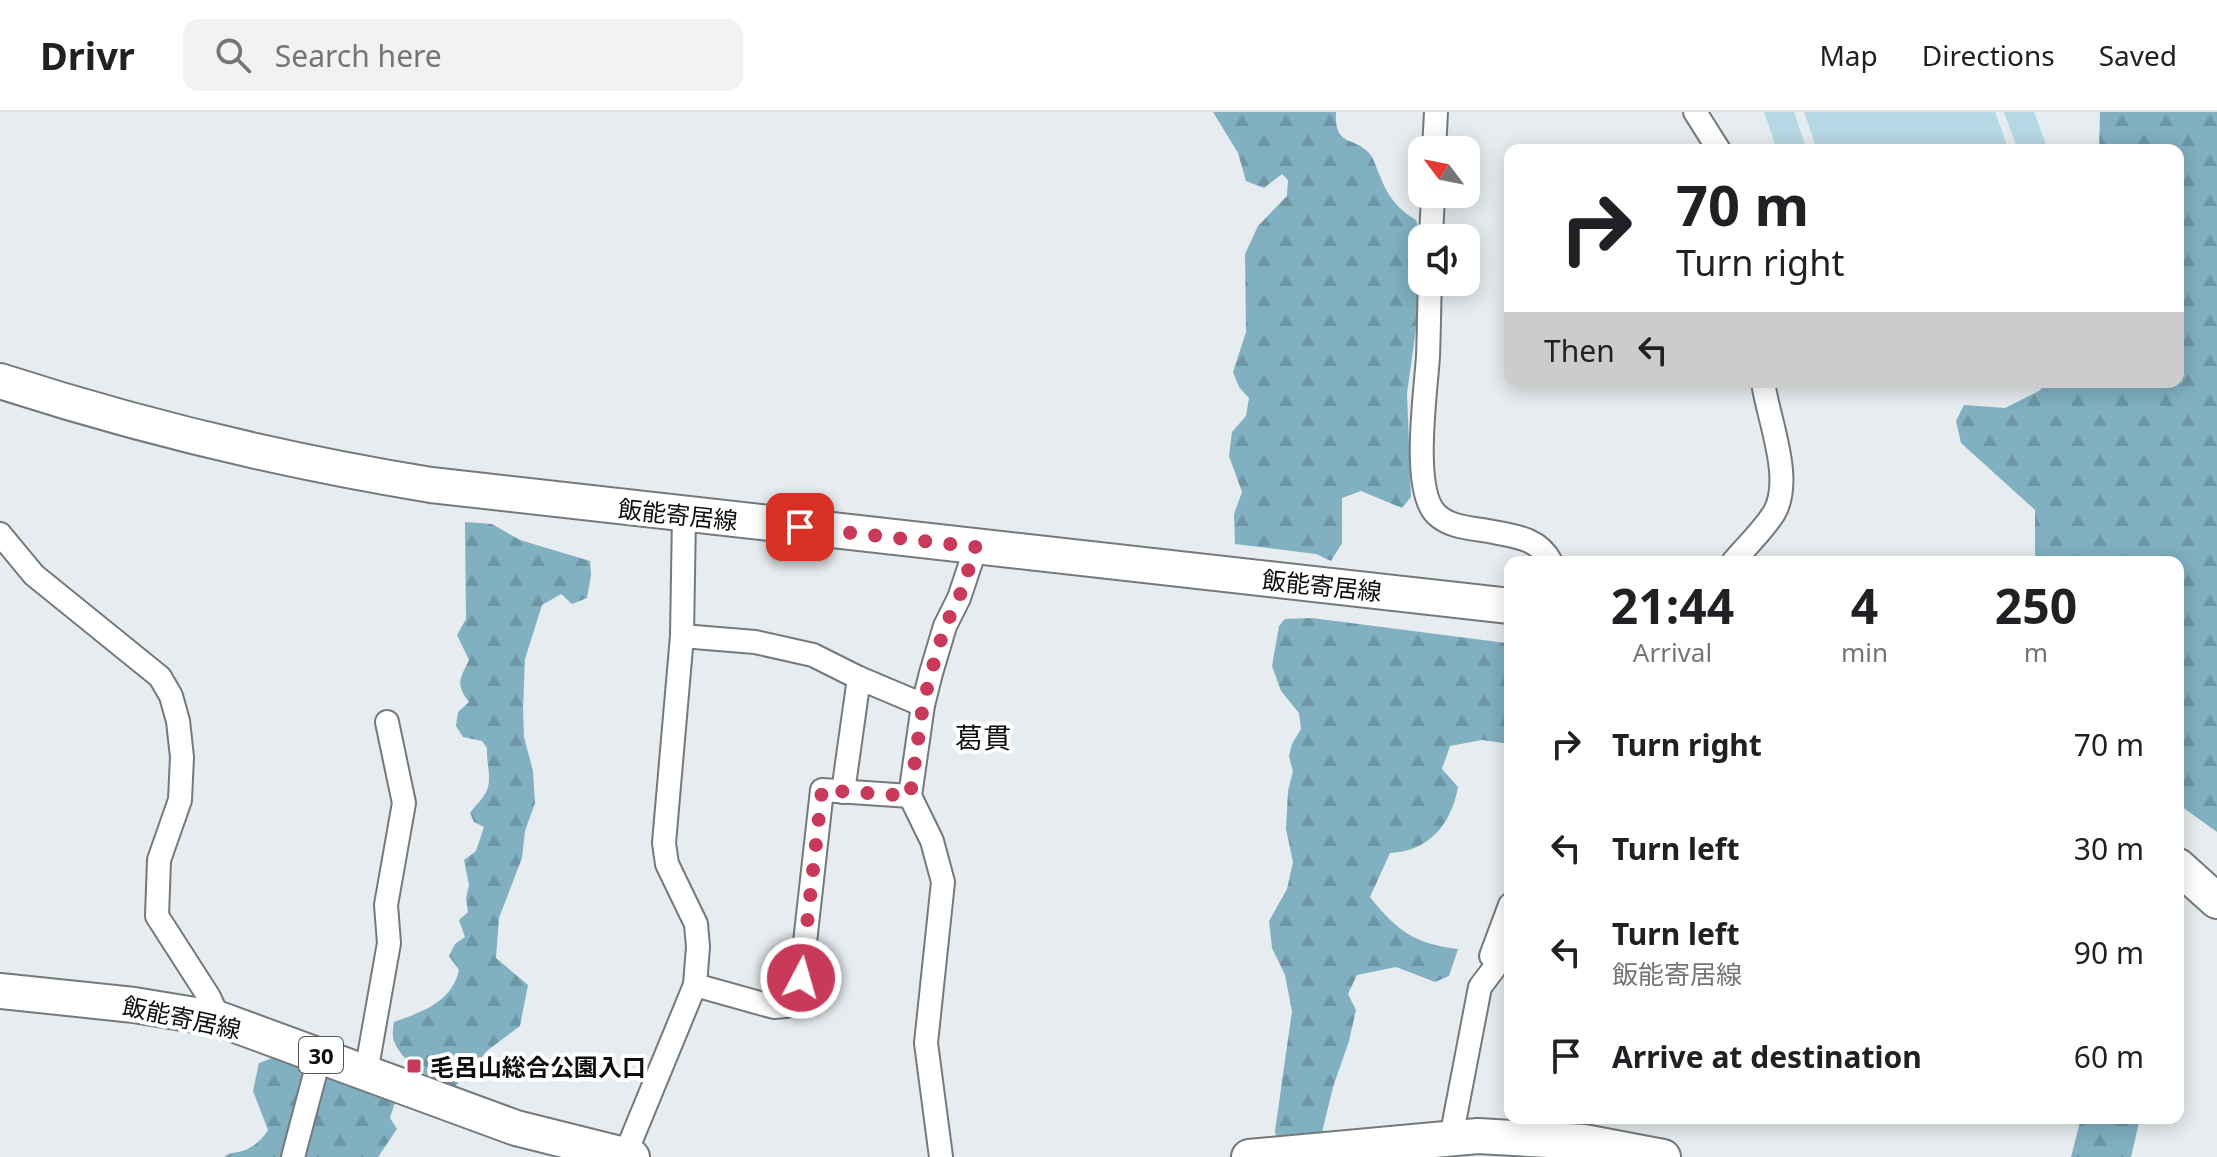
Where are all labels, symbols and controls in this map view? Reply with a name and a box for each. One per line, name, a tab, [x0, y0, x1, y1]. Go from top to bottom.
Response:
search box	[183, 19, 743, 91]
text: Drivr	[40, 29, 135, 81]
icon: search	[211, 33, 255, 77]
text: Search here	[275, 35, 442, 76]
text: Map	[1819, 36, 1878, 74]
text: Directions	[1922, 36, 2055, 74]
text: Saved	[2099, 36, 2177, 74]
north arrow	[1408, 136, 1480, 208]
map controls	[1408, 136, 1480, 296]
text: 70 m	[1676, 166, 1809, 242]
icon: right	[1544, 176, 1648, 280]
button: sound	[1408, 224, 1480, 296]
text: Turn right	[1676, 238, 1844, 287]
icon: left	[1631, 328, 1675, 372]
text: Then	[1544, 330, 1615, 371]
street label: 飯能寄居線	[617, 491, 739, 537]
pin	[766, 493, 834, 561]
icon: arrive	[778, 505, 822, 549]
street label: 飯能寄居線	[1261, 562, 1383, 608]
text: 21:44	[1611, 573, 1734, 638]
text: 4	[1851, 573, 1878, 638]
text: 250	[1995, 573, 2077, 638]
text: Arrival	[1633, 634, 1712, 670]
text: min	[1841, 634, 1888, 670]
text: m	[2024, 634, 2048, 670]
district label: 葛貫	[955, 718, 1011, 756]
icon: right	[1544, 722, 1588, 766]
text: Turn right	[1612, 724, 1762, 765]
text: 70 m	[2074, 724, 2144, 765]
icon: left	[1544, 826, 1588, 870]
text: Turn left	[1612, 828, 1740, 869]
text: 30 m	[2074, 828, 2144, 869]
text: Turn left	[1612, 913, 1740, 954]
icon: left	[1544, 930, 1588, 974]
text: 90 m	[2074, 932, 2144, 973]
position arrow	[759, 936, 843, 1020]
text: 飯能寄居線	[1612, 956, 1742, 992]
street label: 飯能寄居線	[120, 988, 244, 1046]
icon: arrive	[1544, 1034, 1588, 1078]
text: Arrive at destination	[1612, 1036, 1922, 1077]
text: 60 m	[2074, 1036, 2144, 1077]
road number: 30	[299, 1037, 343, 1073]
place label: 毛呂山総合公園入口	[430, 1050, 646, 1083]
marker: 毛呂山総合公園入口	[405, 1057, 423, 1075]

